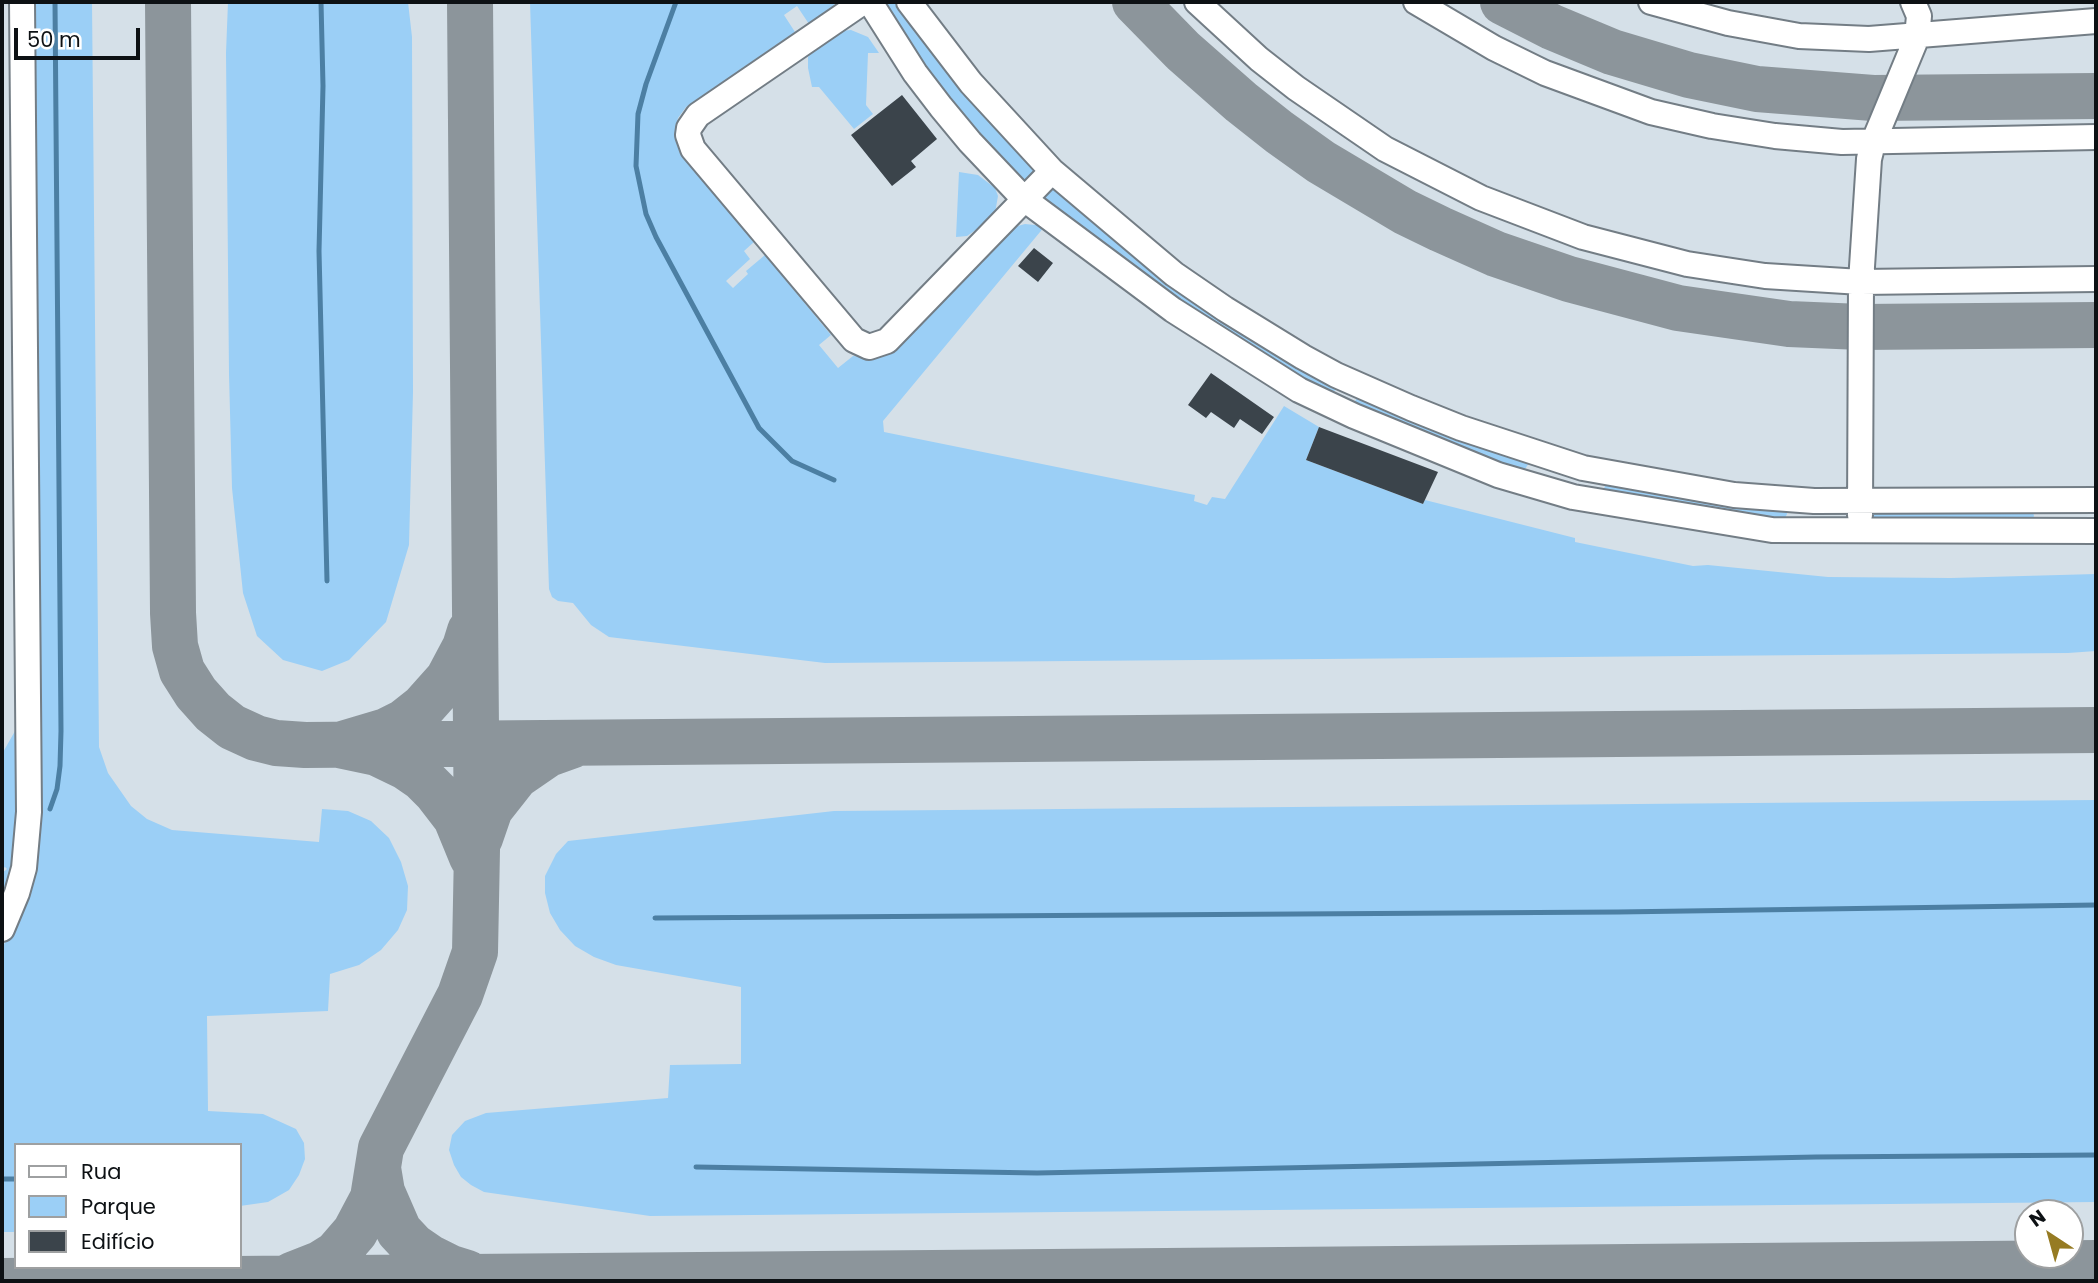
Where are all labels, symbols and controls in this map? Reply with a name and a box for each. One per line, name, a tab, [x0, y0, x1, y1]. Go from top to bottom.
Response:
scale bar	[18, 14, 144, 58]
text: 50 m	[27, 25, 81, 54]
legend	[14, 1143, 242, 1269]
text: Rua	[81, 1157, 121, 1186]
text: Parque	[81, 1192, 156, 1221]
north arrow	[2014, 1199, 2084, 1269]
text: N	[2024, 1203, 2051, 1233]
text: Edifício	[81, 1227, 155, 1256]

